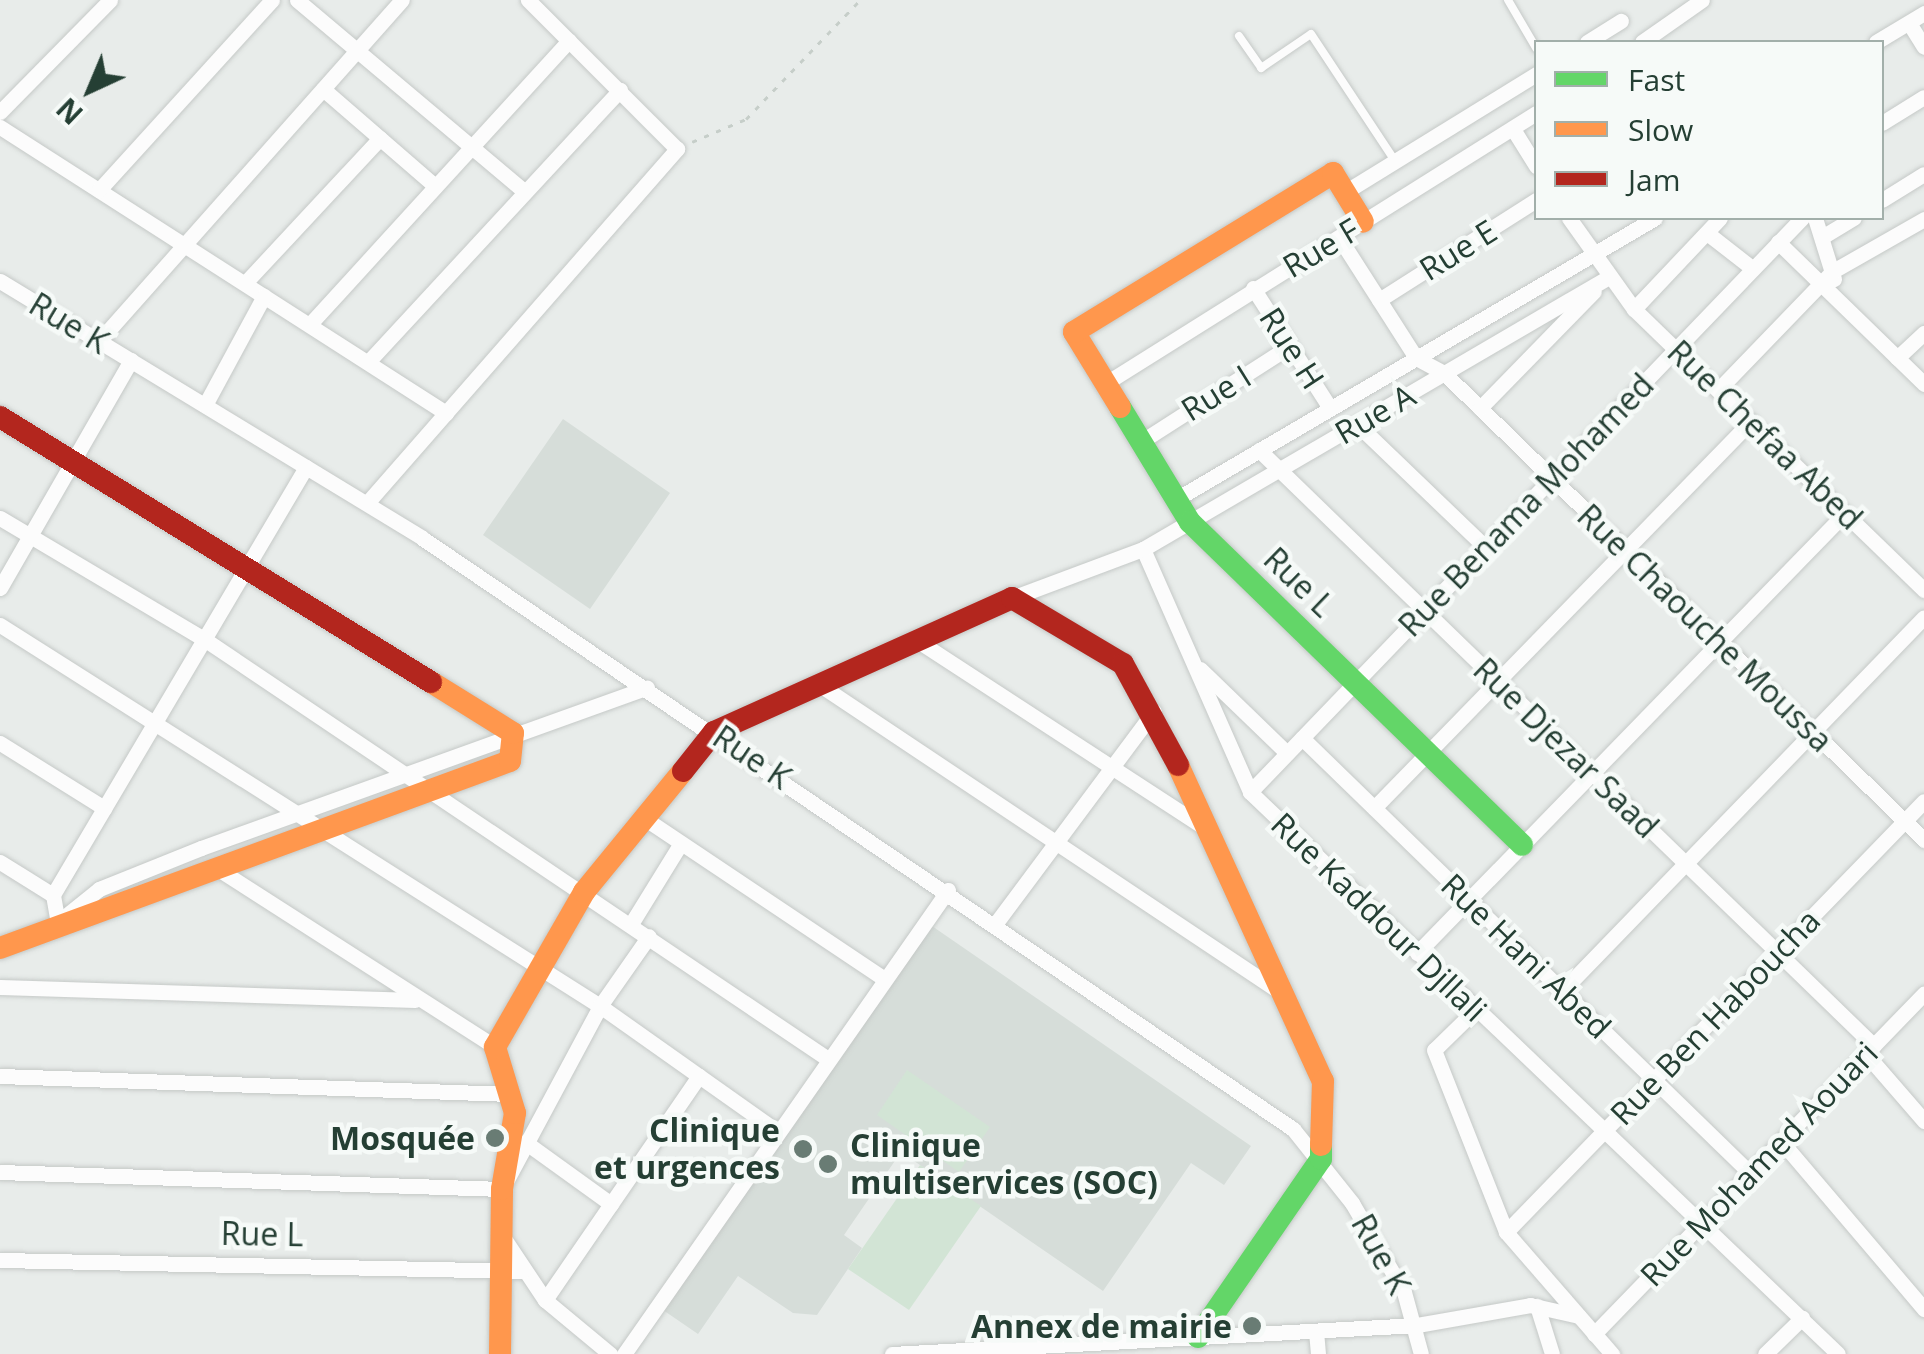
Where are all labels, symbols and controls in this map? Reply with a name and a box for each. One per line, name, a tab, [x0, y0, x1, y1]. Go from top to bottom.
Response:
north arrow	[40, 40, 140, 140]
legend	[1534, 40, 1884, 220]
text: Fast	[1628, 59, 1685, 100]
text: N	[48, 90, 91, 133]
text: Slow	[1628, 109, 1693, 150]
text: Jam	[1628, 159, 1681, 200]
street label: Rue F	[1276, 210, 1366, 286]
street label: Rue E	[1412, 212, 1504, 288]
street label: Rue K	[23, 285, 115, 361]
street label: Rue H	[1252, 300, 1332, 396]
street label: Rue Chefaa Abed	[1660, 332, 1870, 538]
street label: Rue I	[1174, 357, 1258, 429]
street label: Rue Benama Mohamed	[1391, 366, 1661, 644]
street label: Rue A	[1328, 376, 1422, 452]
street label: Rue Chaouche Moussa	[1570, 496, 1840, 760]
street label: Rue L	[1256, 540, 1342, 624]
street label: Rue Djezar Saad	[1466, 650, 1666, 846]
street label: Rue K	[706, 717, 798, 797]
street label: Rue Kaddour Djllali	[1264, 805, 1494, 1029]
street label: Rue Hani Abed	[1433, 866, 1619, 1046]
street label: Rue Ben Haboucha	[1602, 901, 1828, 1133]
street label: Rue Mohamed Aouari	[1632, 1034, 1886, 1294]
place label: Clinique et urgences	[594, 1112, 780, 1187]
place label: Mosquée	[330, 1119, 475, 1157]
marker: Mosquée	[484, 1127, 506, 1149]
place label: Clinique multiservices (SOC)	[850, 1127, 1158, 1202]
marker: Clinique et urgences	[790, 1136, 816, 1162]
marker: Clinique multiservices (SOC)	[815, 1151, 841, 1177]
street label: Rue K	[1344, 1207, 1418, 1301]
street label: Rue L	[220, 1214, 304, 1254]
place label: Annex de mairie	[971, 1307, 1232, 1345]
marker: Annex de mairie	[1241, 1315, 1263, 1337]

